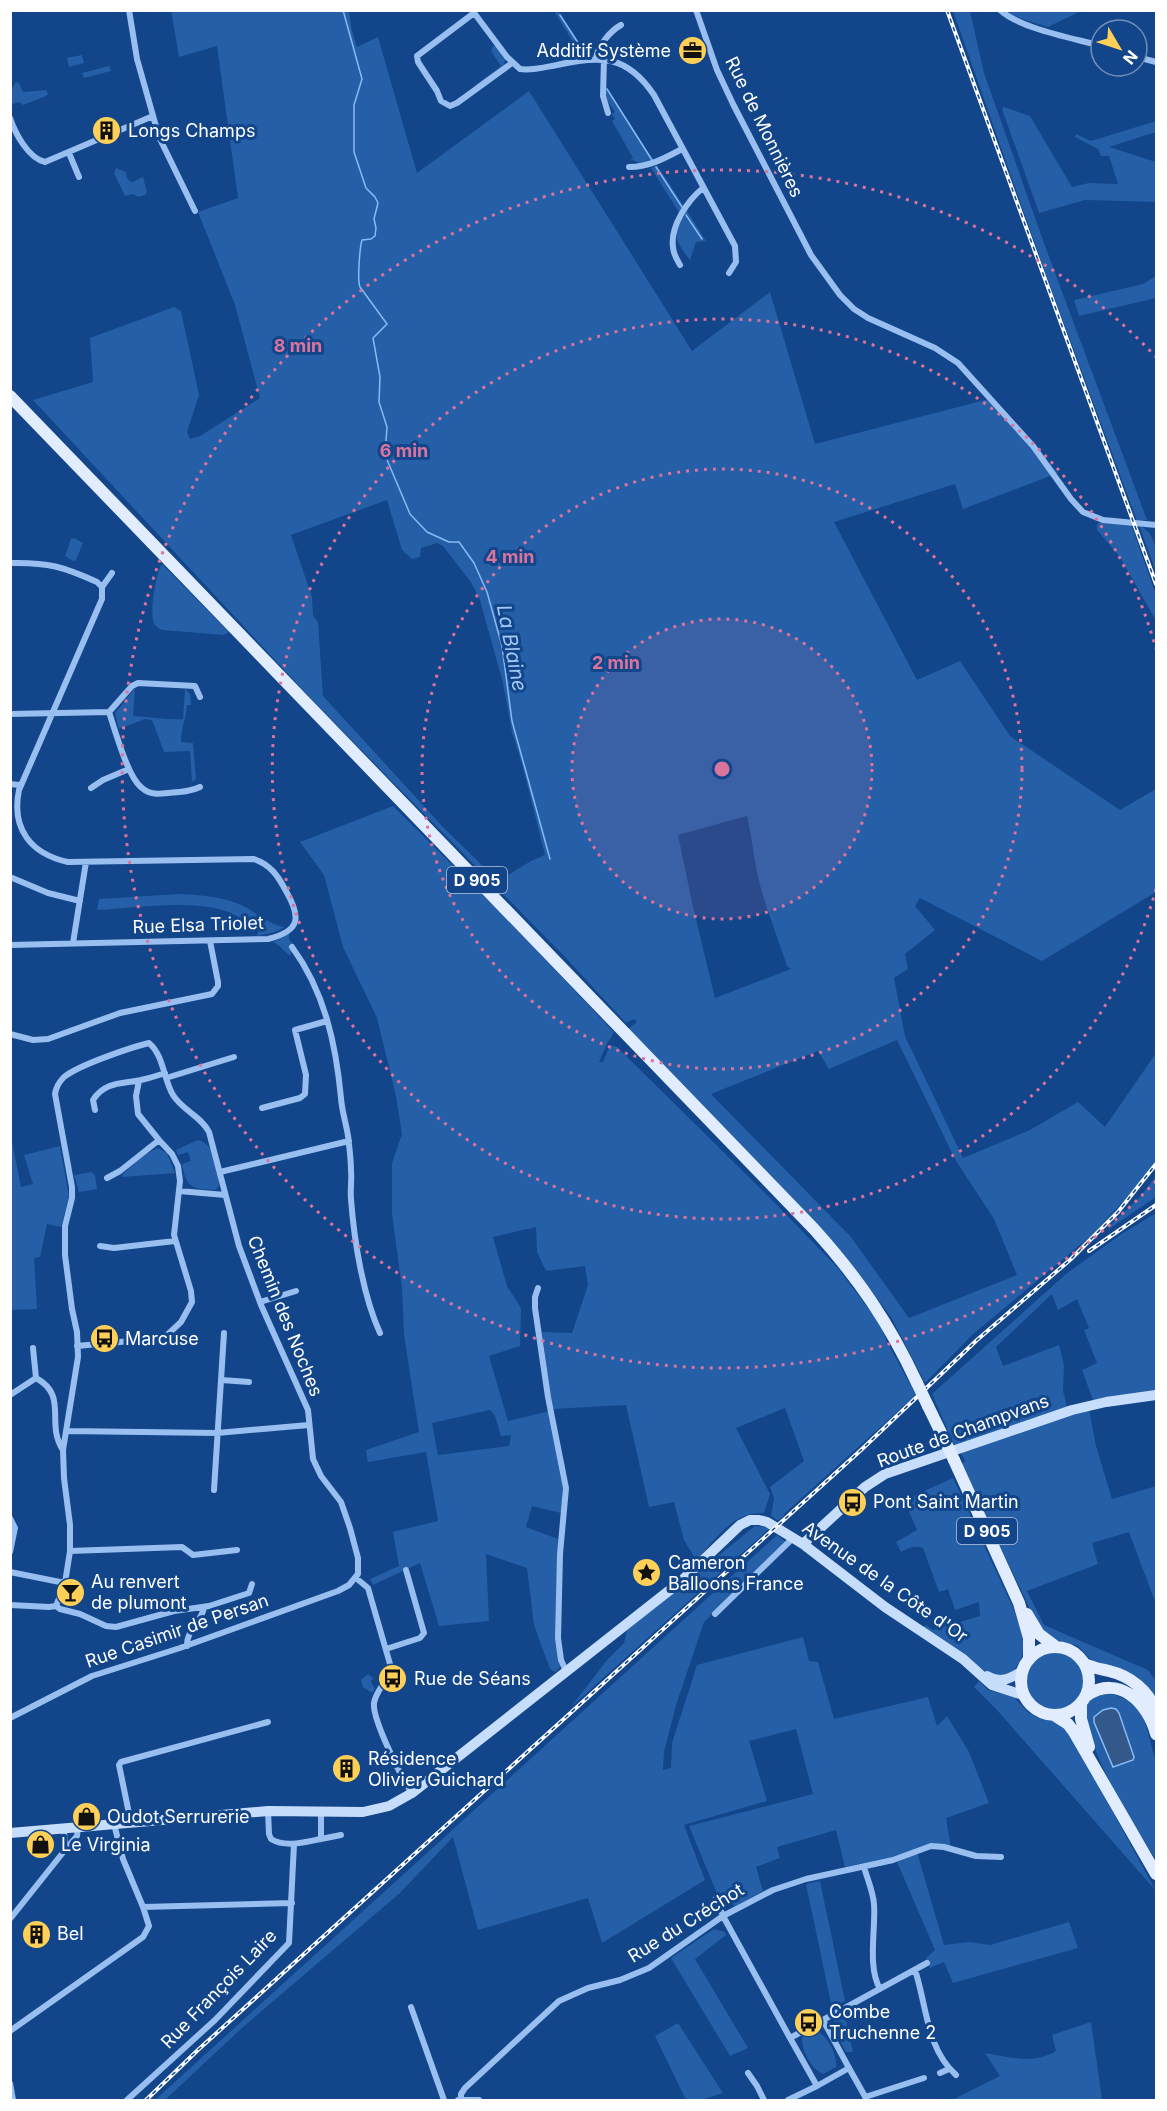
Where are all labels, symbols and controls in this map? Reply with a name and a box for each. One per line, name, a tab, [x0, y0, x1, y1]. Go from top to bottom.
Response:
north arrow	[1089, 18, 1149, 78]
office icon: Additif Système	[676, 35, 708, 67]
place label: Additif Système	[537, 40, 671, 61]
text: N	[1119, 46, 1142, 68]
street label: Rue de Monnières	[721, 53, 808, 201]
building icon: Longs Champs	[91, 115, 123, 147]
place label: Longs Champs	[128, 120, 255, 141]
text: 8 min	[274, 335, 322, 356]
text: 6 min	[380, 440, 428, 461]
text: 4 min	[486, 546, 534, 567]
water label: La Blaine	[492, 603, 532, 693]
text: 2 min	[592, 652, 640, 673]
centre of rings	[712, 759, 732, 779]
road number: D 905	[447, 867, 507, 893]
street label: Rue Elsa Triolet	[132, 912, 264, 937]
street label: Chemin des Noches	[244, 1232, 327, 1399]
bus stop icon: Marcuse	[88, 1323, 120, 1355]
place label: Marcuse	[125, 1328, 199, 1349]
street label: Route de Champvans	[874, 1390, 1052, 1471]
bus stop icon: Pont Saint Martin	[836, 1486, 868, 1518]
place label: Pont Saint Martin	[873, 1491, 1019, 1512]
street label: Avenue de la Côte d'Or	[799, 1517, 972, 1647]
road number: D 905	[957, 1518, 1017, 1544]
place label: Cameron Balloons France	[668, 1552, 804, 1594]
place icon: Cameron Balloons France	[631, 1557, 663, 1589]
place label: Au renvert de plumont	[91, 1571, 187, 1613]
bar icon: Au renvert de plumont	[54, 1576, 86, 1608]
street label: Rue Casimir de Persan	[82, 1589, 271, 1672]
bus stop icon: Rue de Séans	[377, 1663, 409, 1695]
place label: Rue de Séans	[414, 1668, 531, 1689]
place label: Résidence Olivier Guichard	[368, 1748, 504, 1790]
building icon: Résidence Olivier Guichard	[331, 1753, 363, 1785]
shop icon: Oudot Serrurerie	[70, 1801, 102, 1833]
place label: Oudot Serrurerie	[107, 1806, 250, 1827]
shop icon: Le Virginia	[24, 1829, 56, 1861]
place label: Le Virginia	[61, 1834, 151, 1855]
street label: Rue du Créchot	[624, 1879, 747, 1967]
building icon: Bel	[20, 1918, 52, 1950]
place label: Bel	[57, 1923, 84, 1944]
street label: Rue François Laire	[157, 1925, 281, 2052]
place label: Combe Truchenne 2	[829, 2001, 936, 2043]
bus stop icon: Combe Truchenne 2	[792, 2006, 824, 2038]

